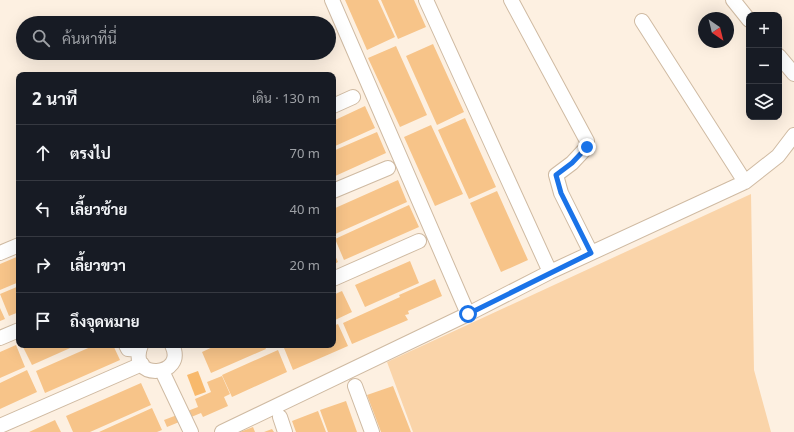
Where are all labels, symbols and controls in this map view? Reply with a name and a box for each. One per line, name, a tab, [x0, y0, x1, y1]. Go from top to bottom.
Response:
north arrow	[698, 12, 734, 48]
map controls	[746, 12, 782, 120]
button: +	[746, 12, 782, 48]
search box	[16, 16, 336, 60]
icon: search	[30, 27, 52, 49]
text: ค้นหาที่นี่	[62, 28, 117, 48]
button: −	[746, 48, 782, 84]
button: layers	[746, 84, 782, 120]
text: 2 นาที	[32, 87, 77, 110]
text: เดิน · 130 m	[252, 89, 320, 107]
route end	[578, 138, 596, 156]
icon: ahead	[32, 142, 54, 164]
text: ตรงไป	[70, 143, 111, 163]
text: 70 m	[290, 144, 320, 162]
icon: left	[32, 198, 54, 220]
text: เลี้ยวซ้าย	[70, 199, 127, 219]
text: 40 m	[290, 200, 320, 218]
icon: right	[32, 254, 54, 276]
text: เลี้ยวขวา	[70, 255, 126, 275]
text: 20 m	[290, 256, 320, 274]
route start	[459, 305, 477, 323]
icon: arrive	[32, 310, 54, 332]
text: ถึงจุดหมาย	[70, 311, 140, 331]

